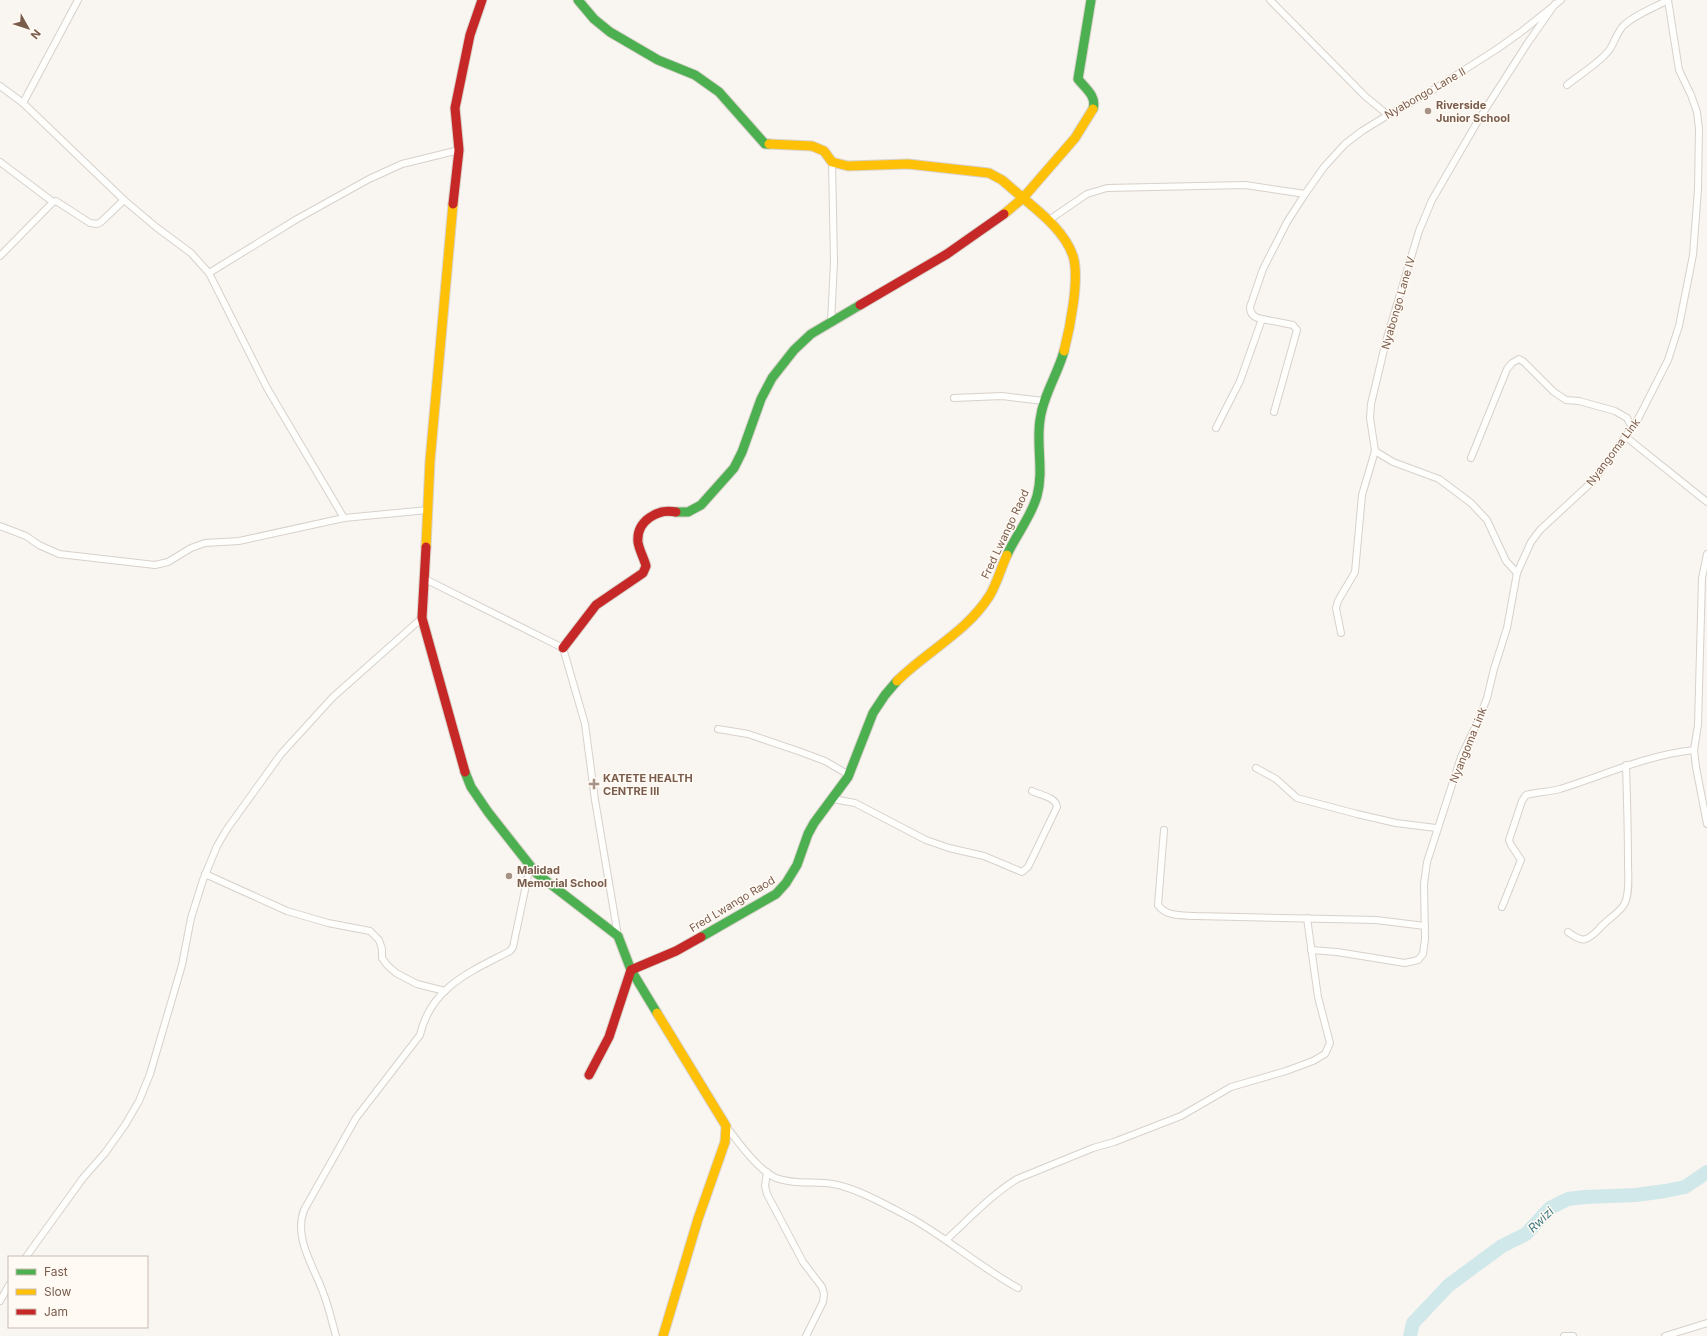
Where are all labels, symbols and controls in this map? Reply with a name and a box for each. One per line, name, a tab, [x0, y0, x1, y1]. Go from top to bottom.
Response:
north arrow	[8, 8, 48, 48]
text: N	[28, 27, 44, 42]
street label: Nyabongo Lane II	[1382, 64, 1468, 122]
place label: Riverside Junior School	[1436, 98, 1510, 125]
marker: Riverside Junior School	[1423, 106, 1433, 116]
street label: Nyabongo Lane IV	[1378, 255, 1418, 351]
street label: Nyangoma Link	[1583, 416, 1643, 488]
street label: Fred Lwango Raod	[978, 487, 1032, 581]
street label: Nyangoma Link	[1446, 705, 1490, 785]
place label: KATETE HEALTH CENTRE III	[603, 771, 693, 798]
marker: KATETE HEALTH CENTRE III	[588, 778, 600, 790]
place label: Malidad Memorial School	[517, 863, 607, 890]
marker: Malidad Memorial School	[504, 871, 514, 881]
street label: Fred Lwango Raod	[687, 873, 777, 935]
water label: Rwizi	[1525, 1203, 1557, 1235]
legend	[8, 1256, 148, 1328]
text: Fast	[44, 1264, 68, 1279]
text: Slow	[44, 1284, 72, 1299]
text: Jam	[44, 1304, 68, 1319]

